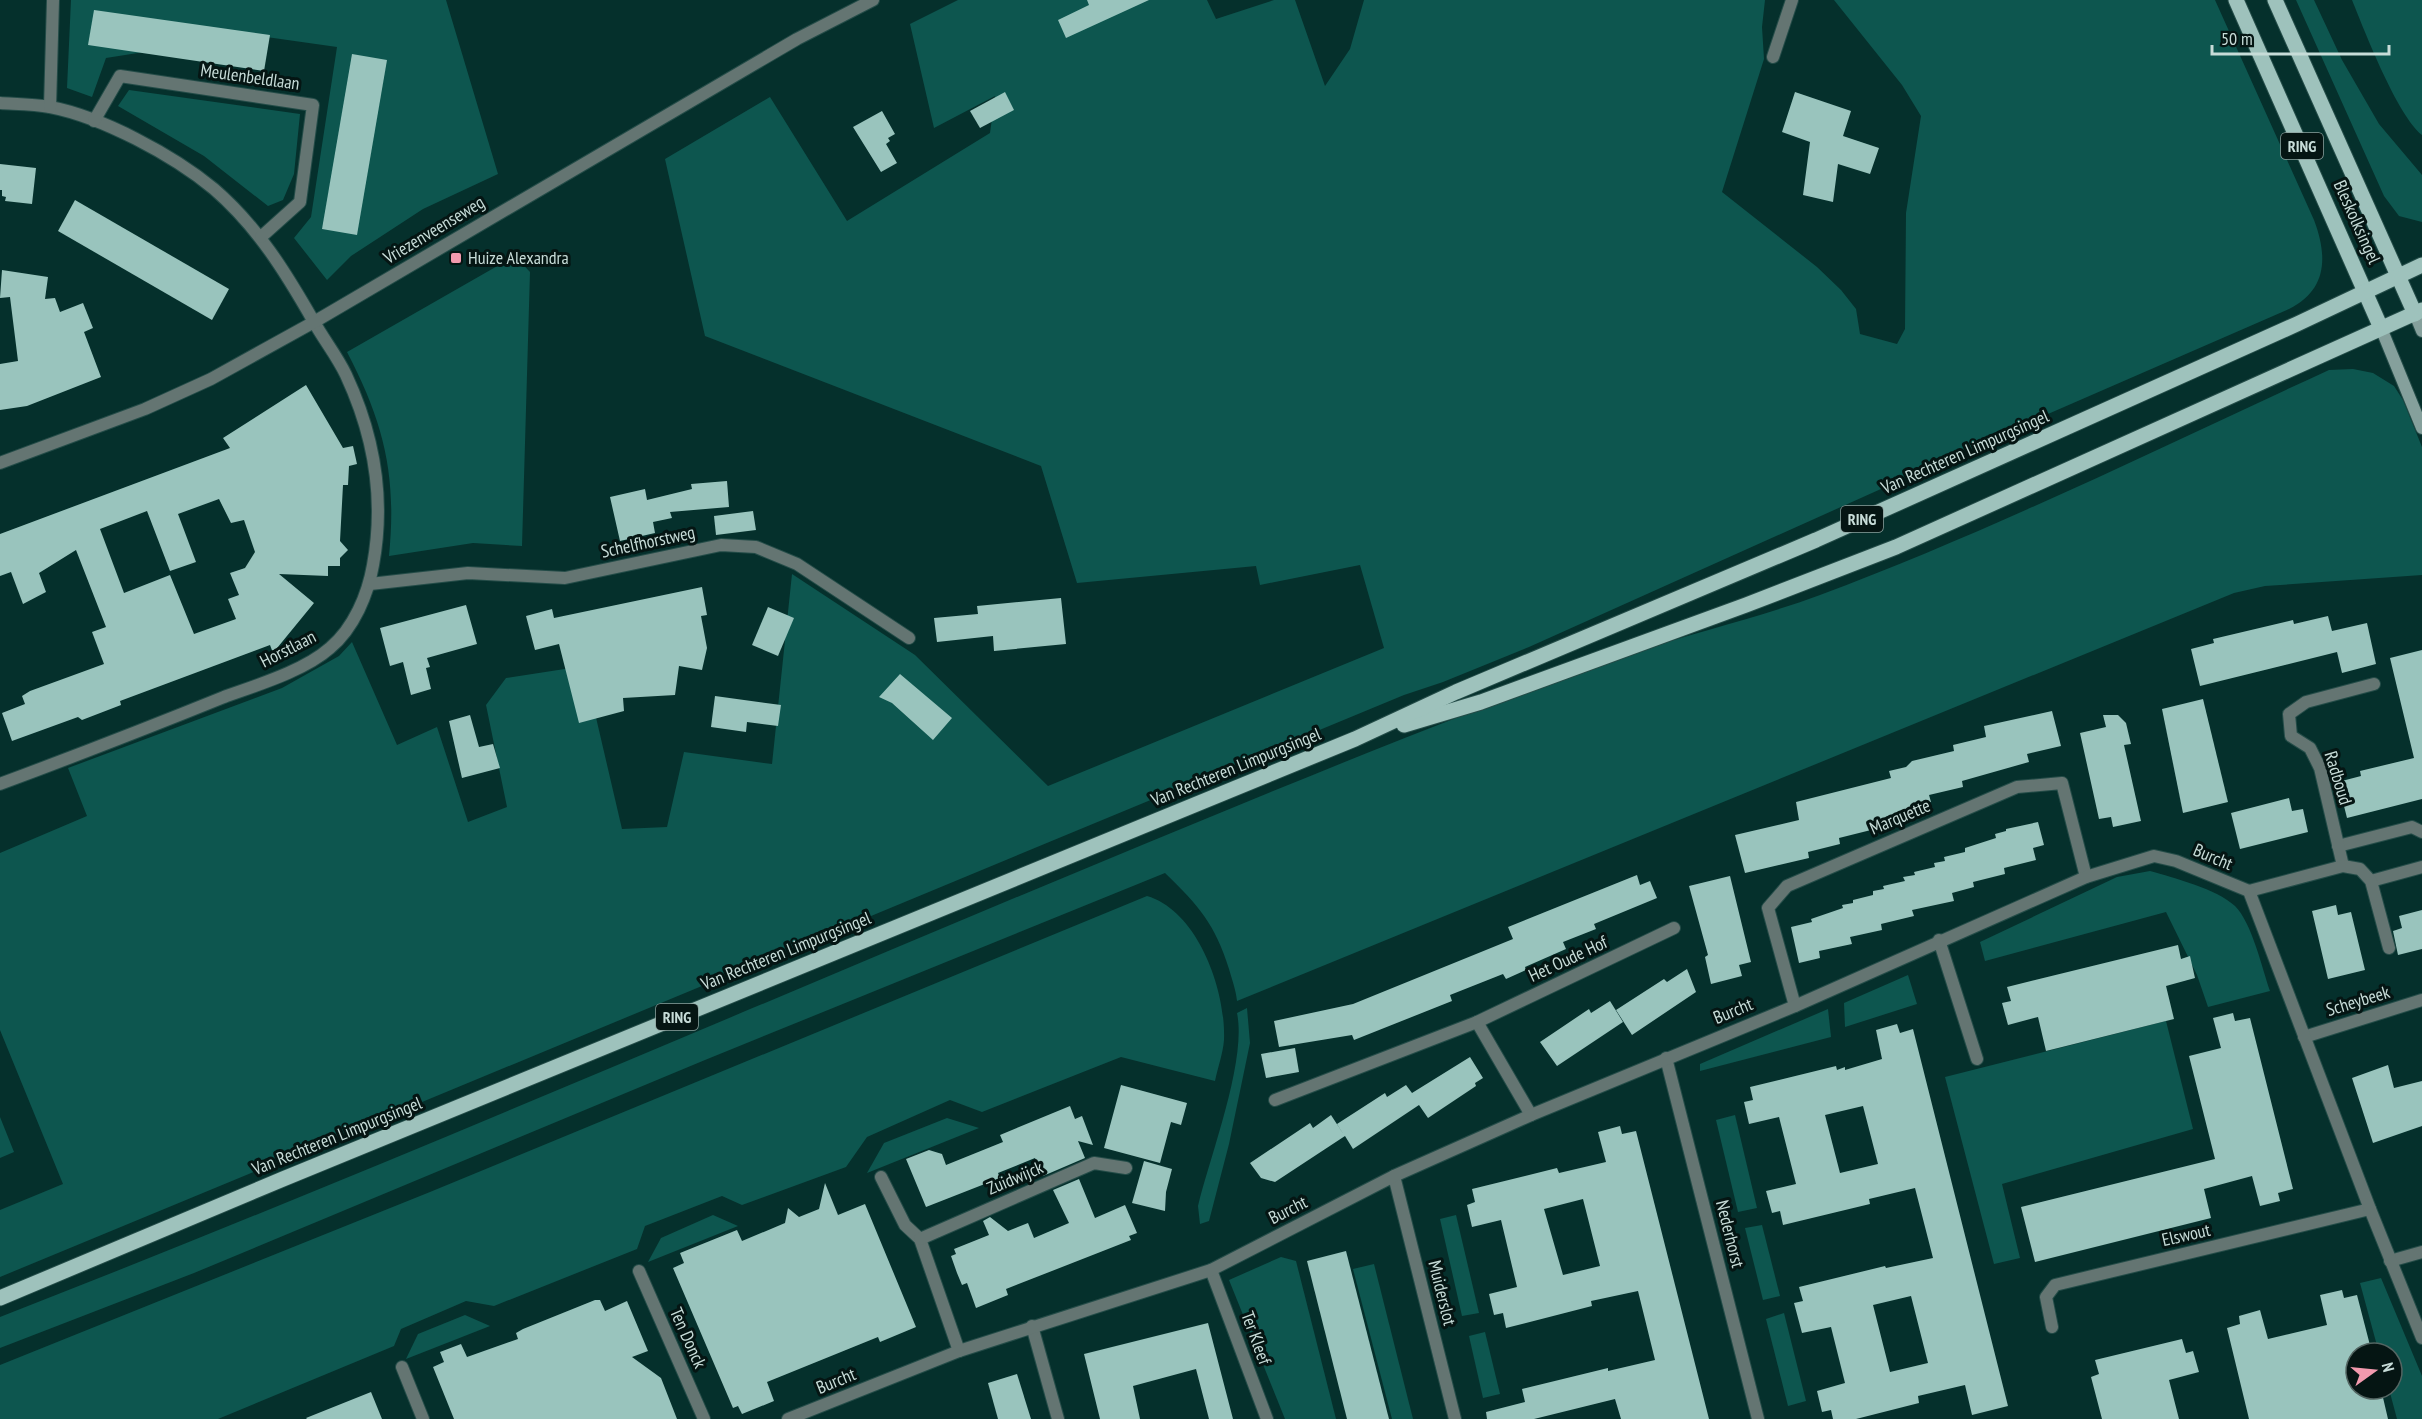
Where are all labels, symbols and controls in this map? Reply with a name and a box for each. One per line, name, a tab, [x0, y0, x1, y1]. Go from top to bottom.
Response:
scale bar	[2212, 18, 2389, 56]
text: 50 m	[2221, 27, 2253, 50]
street label: Meulenbeldlaan	[199, 58, 301, 95]
road number: RING	[2281, 133, 2323, 159]
street label: Bleskolksingel	[2329, 176, 2386, 268]
street label: Vriezenveenseweg	[378, 190, 488, 269]
place label: Huize Alexandra	[468, 246, 569, 269]
marker: Huize Alexandra	[449, 251, 463, 265]
street label: Van Rechteren Limpurgsingel	[1876, 404, 2053, 499]
road number: RING	[1841, 506, 1883, 532]
street label: Schelfhorstweg	[599, 520, 697, 563]
street label: Horstlaan	[256, 625, 320, 672]
street label: Van Rechteren Limpurgsingel	[1147, 722, 1325, 812]
street label: Radboud	[2319, 748, 2357, 807]
street label: Marquette	[1866, 793, 1934, 840]
street label: Burcht	[2190, 838, 2236, 875]
street label: Van Rechteren Limpurgsingel	[697, 906, 875, 996]
street label: Het Oude Hof	[1525, 930, 1612, 987]
street label: Scheybeek	[2323, 980, 2393, 1021]
street label: Burcht	[1710, 992, 1756, 1029]
road number: RING	[656, 1004, 698, 1030]
street label: Van Rechteren Limpurgsingel	[248, 1091, 426, 1181]
street label: Zuidwijck	[983, 1155, 1046, 1200]
street label: Burcht	[1265, 1190, 1311, 1229]
street label: Nederhorst	[1711, 1198, 1750, 1270]
street label: Elswout	[2159, 1218, 2212, 1251]
street label: Muiderslot	[1423, 1258, 1462, 1328]
street label: Ten Donck	[665, 1304, 712, 1372]
street label: Ter Kleef	[1236, 1308, 1277, 1369]
north arrow	[2344, 1341, 2404, 1401]
text: N	[2378, 1360, 2399, 1374]
street label: Burcht	[813, 1362, 859, 1399]

